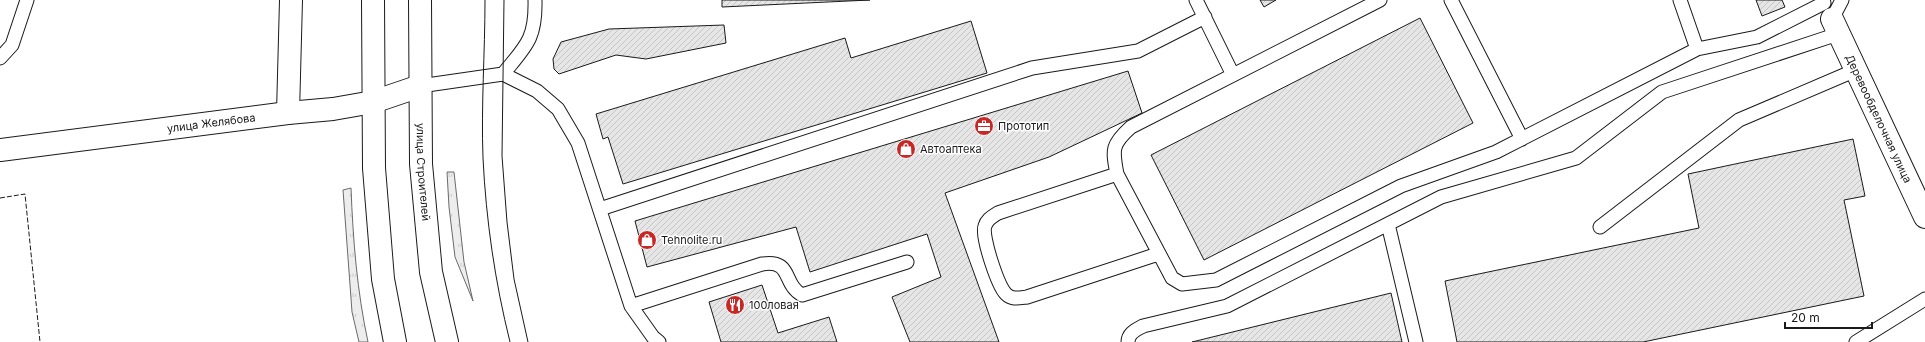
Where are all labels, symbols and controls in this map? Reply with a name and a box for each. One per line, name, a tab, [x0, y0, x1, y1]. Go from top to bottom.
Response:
street label: Деревообделочная улица	[1843, 52, 1915, 185]
street label: улица Желябова	[166, 110, 256, 135]
office icon: Прототип	[973, 115, 995, 137]
place label: Прототип	[998, 119, 1049, 133]
street label: улица Строителей	[414, 123, 433, 222]
shop icon: Автоаптека	[895, 138, 917, 160]
place label: Автоаптека	[920, 142, 982, 156]
shop icon: Tehnolite.ru	[636, 229, 658, 251]
place label: Tehnolite.ru	[661, 233, 722, 247]
restaurant icon: 100ловая	[724, 294, 746, 316]
place label: 100ловая	[749, 298, 799, 312]
scale bar	[1785, 304, 1872, 330]
text: 20 m	[1791, 310, 1820, 325]

